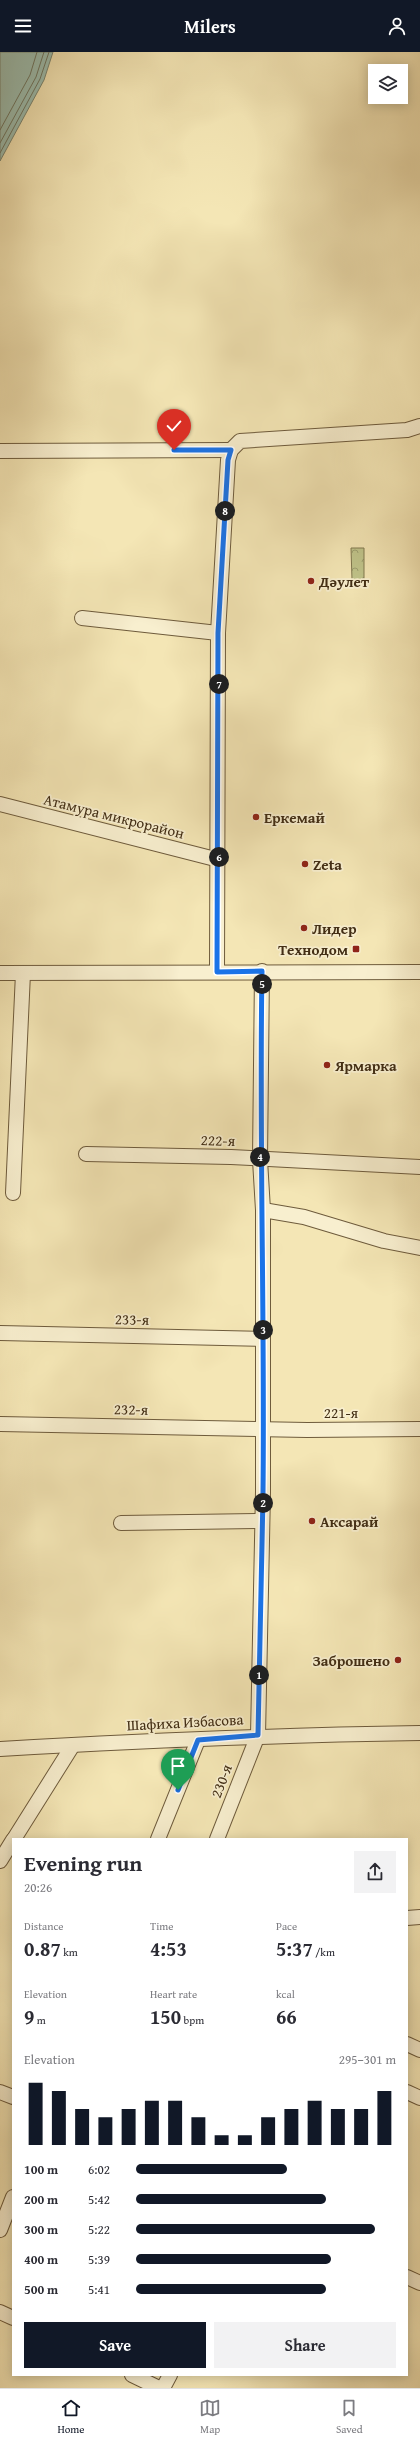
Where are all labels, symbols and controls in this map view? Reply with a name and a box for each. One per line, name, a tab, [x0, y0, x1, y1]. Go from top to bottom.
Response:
text: Milers	[184, 13, 236, 40]
icon: menu	[12, 15, 34, 37]
icon: person	[386, 15, 408, 37]
map controls	[368, 64, 408, 104]
button: layers	[368, 64, 408, 104]
pin	[157, 409, 191, 450]
icon: check	[163, 415, 185, 437]
pin: 8	[215, 501, 235, 521]
text: 8	[222, 503, 228, 519]
place label: Дәулет	[318, 571, 370, 592]
marker: Дәулет	[306, 576, 316, 586]
pin: 7	[209, 674, 229, 694]
text: 7	[216, 676, 222, 692]
street label: Атамура микрорайон	[42, 788, 187, 844]
place label: Еркемай	[264, 807, 326, 828]
marker: Еркемай	[251, 812, 261, 822]
pin: 6	[209, 847, 229, 867]
text: 6	[216, 849, 222, 865]
place label: Zeta	[313, 854, 342, 875]
marker: Zeta	[300, 859, 310, 869]
place label: Лидер	[312, 918, 357, 939]
marker: Лидер	[299, 923, 309, 933]
place label: Технодом	[278, 939, 348, 960]
marker: Технодом	[351, 944, 361, 954]
pin: 5	[252, 974, 272, 994]
text: 5	[259, 976, 265, 992]
place label: Ярмарка	[334, 1055, 397, 1076]
marker: Ярмарка	[322, 1060, 332, 1070]
street label: 222-я	[200, 1129, 236, 1151]
pin: 4	[250, 1147, 270, 1167]
text: 4	[257, 1149, 263, 1165]
street label: 233-я	[115, 1308, 150, 1330]
pin: 3	[253, 1320, 273, 1340]
text: 3	[260, 1322, 266, 1338]
street label: 232-я	[114, 1398, 149, 1420]
street label: 221-я	[324, 1402, 359, 1423]
pin: 2	[253, 1493, 273, 1513]
text: 2	[260, 1495, 266, 1511]
place label: Аксарай	[320, 1511, 379, 1532]
marker: Аксарай	[307, 1516, 317, 1526]
place label: Заброшено	[312, 1650, 390, 1671]
marker: Заброшено	[393, 1655, 403, 1665]
pin: 1	[249, 1665, 269, 1685]
text: 1	[256, 1667, 262, 1683]
street label: Шафиха Избасова	[126, 1708, 245, 1736]
pin	[161, 1749, 195, 1790]
icon: arrive	[167, 1755, 189, 1777]
street label: 230-я	[205, 1761, 237, 1801]
text: Evening run	[24, 1847, 142, 1879]
button: share	[354, 1851, 396, 1893]
text: 20:26	[24, 1878, 52, 1897]
text: Distance	[24, 1918, 63, 1934]
text: Time	[150, 1918, 173, 1934]
text: Pace	[276, 1918, 297, 1934]
text: 0.87	[24, 1934, 61, 1963]
text: 4:53	[150, 1934, 187, 1963]
text: 5:37	[276, 1934, 313, 1963]
text: km	[61, 1944, 78, 1960]
text: /km	[313, 1944, 335, 1960]
text: Elevation	[24, 1986, 67, 2002]
text: Heart rate	[150, 1986, 197, 2002]
text: kcal	[276, 1986, 295, 2002]
text: 9	[24, 2002, 34, 2031]
text: 150	[150, 2002, 181, 2031]
text: 66	[276, 2002, 297, 2031]
text: m	[34, 2012, 46, 2028]
text: bpm	[181, 2012, 204, 2028]
text: Elevation	[24, 2050, 75, 2069]
text: 295–301 m	[339, 2050, 396, 2069]
text: 100 m	[24, 2160, 58, 2179]
text: 6:02	[88, 2160, 110, 2179]
text: 200 m	[24, 2190, 58, 2209]
text: 5:42	[88, 2190, 110, 2209]
text: 300 m	[24, 2220, 58, 2239]
text: 5:22	[88, 2220, 110, 2239]
text: 400 m	[24, 2250, 58, 2269]
text: 5:39	[88, 2250, 110, 2269]
text: 500 m	[24, 2280, 58, 2299]
text: 5:41	[88, 2280, 110, 2299]
button: Save	[24, 2322, 206, 2368]
button: Share	[214, 2322, 396, 2368]
tab: Home	[57, 2397, 84, 2437]
tab: Map	[199, 2397, 221, 2437]
tab: Saved	[336, 2397, 363, 2437]

